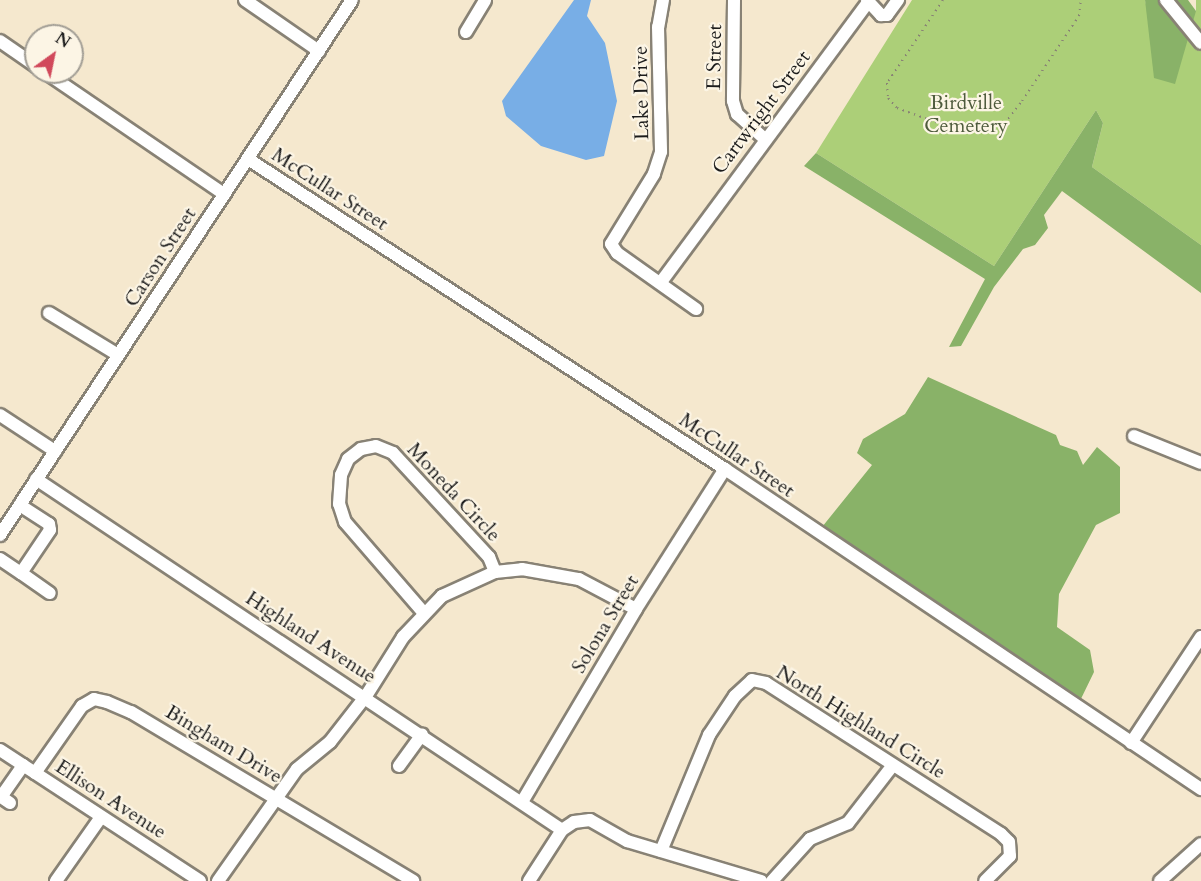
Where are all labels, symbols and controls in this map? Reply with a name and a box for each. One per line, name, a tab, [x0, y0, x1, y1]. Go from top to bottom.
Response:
north arrow	[24, 24, 84, 84]
street label: E Street	[701, 24, 727, 90]
text: N	[51, 28, 75, 54]
street label: Cartwright Street	[707, 45, 815, 179]
street label: Lake Drive	[628, 46, 654, 140]
park label: Birdville Cemetery	[924, 91, 1008, 138]
street label: McCullar Street	[267, 142, 393, 236]
street label: Carson Street	[119, 203, 201, 311]
street label: McCullar Street	[675, 408, 799, 502]
street label: Moneda Circle	[402, 438, 506, 546]
street label: Solona Street	[566, 571, 644, 677]
street label: Highland Avenue	[241, 586, 381, 688]
street label: North Highland Circle	[772, 660, 950, 784]
street label: Bingham Drive	[161, 700, 287, 788]
street label: Ellison Avenue	[51, 754, 171, 844]

